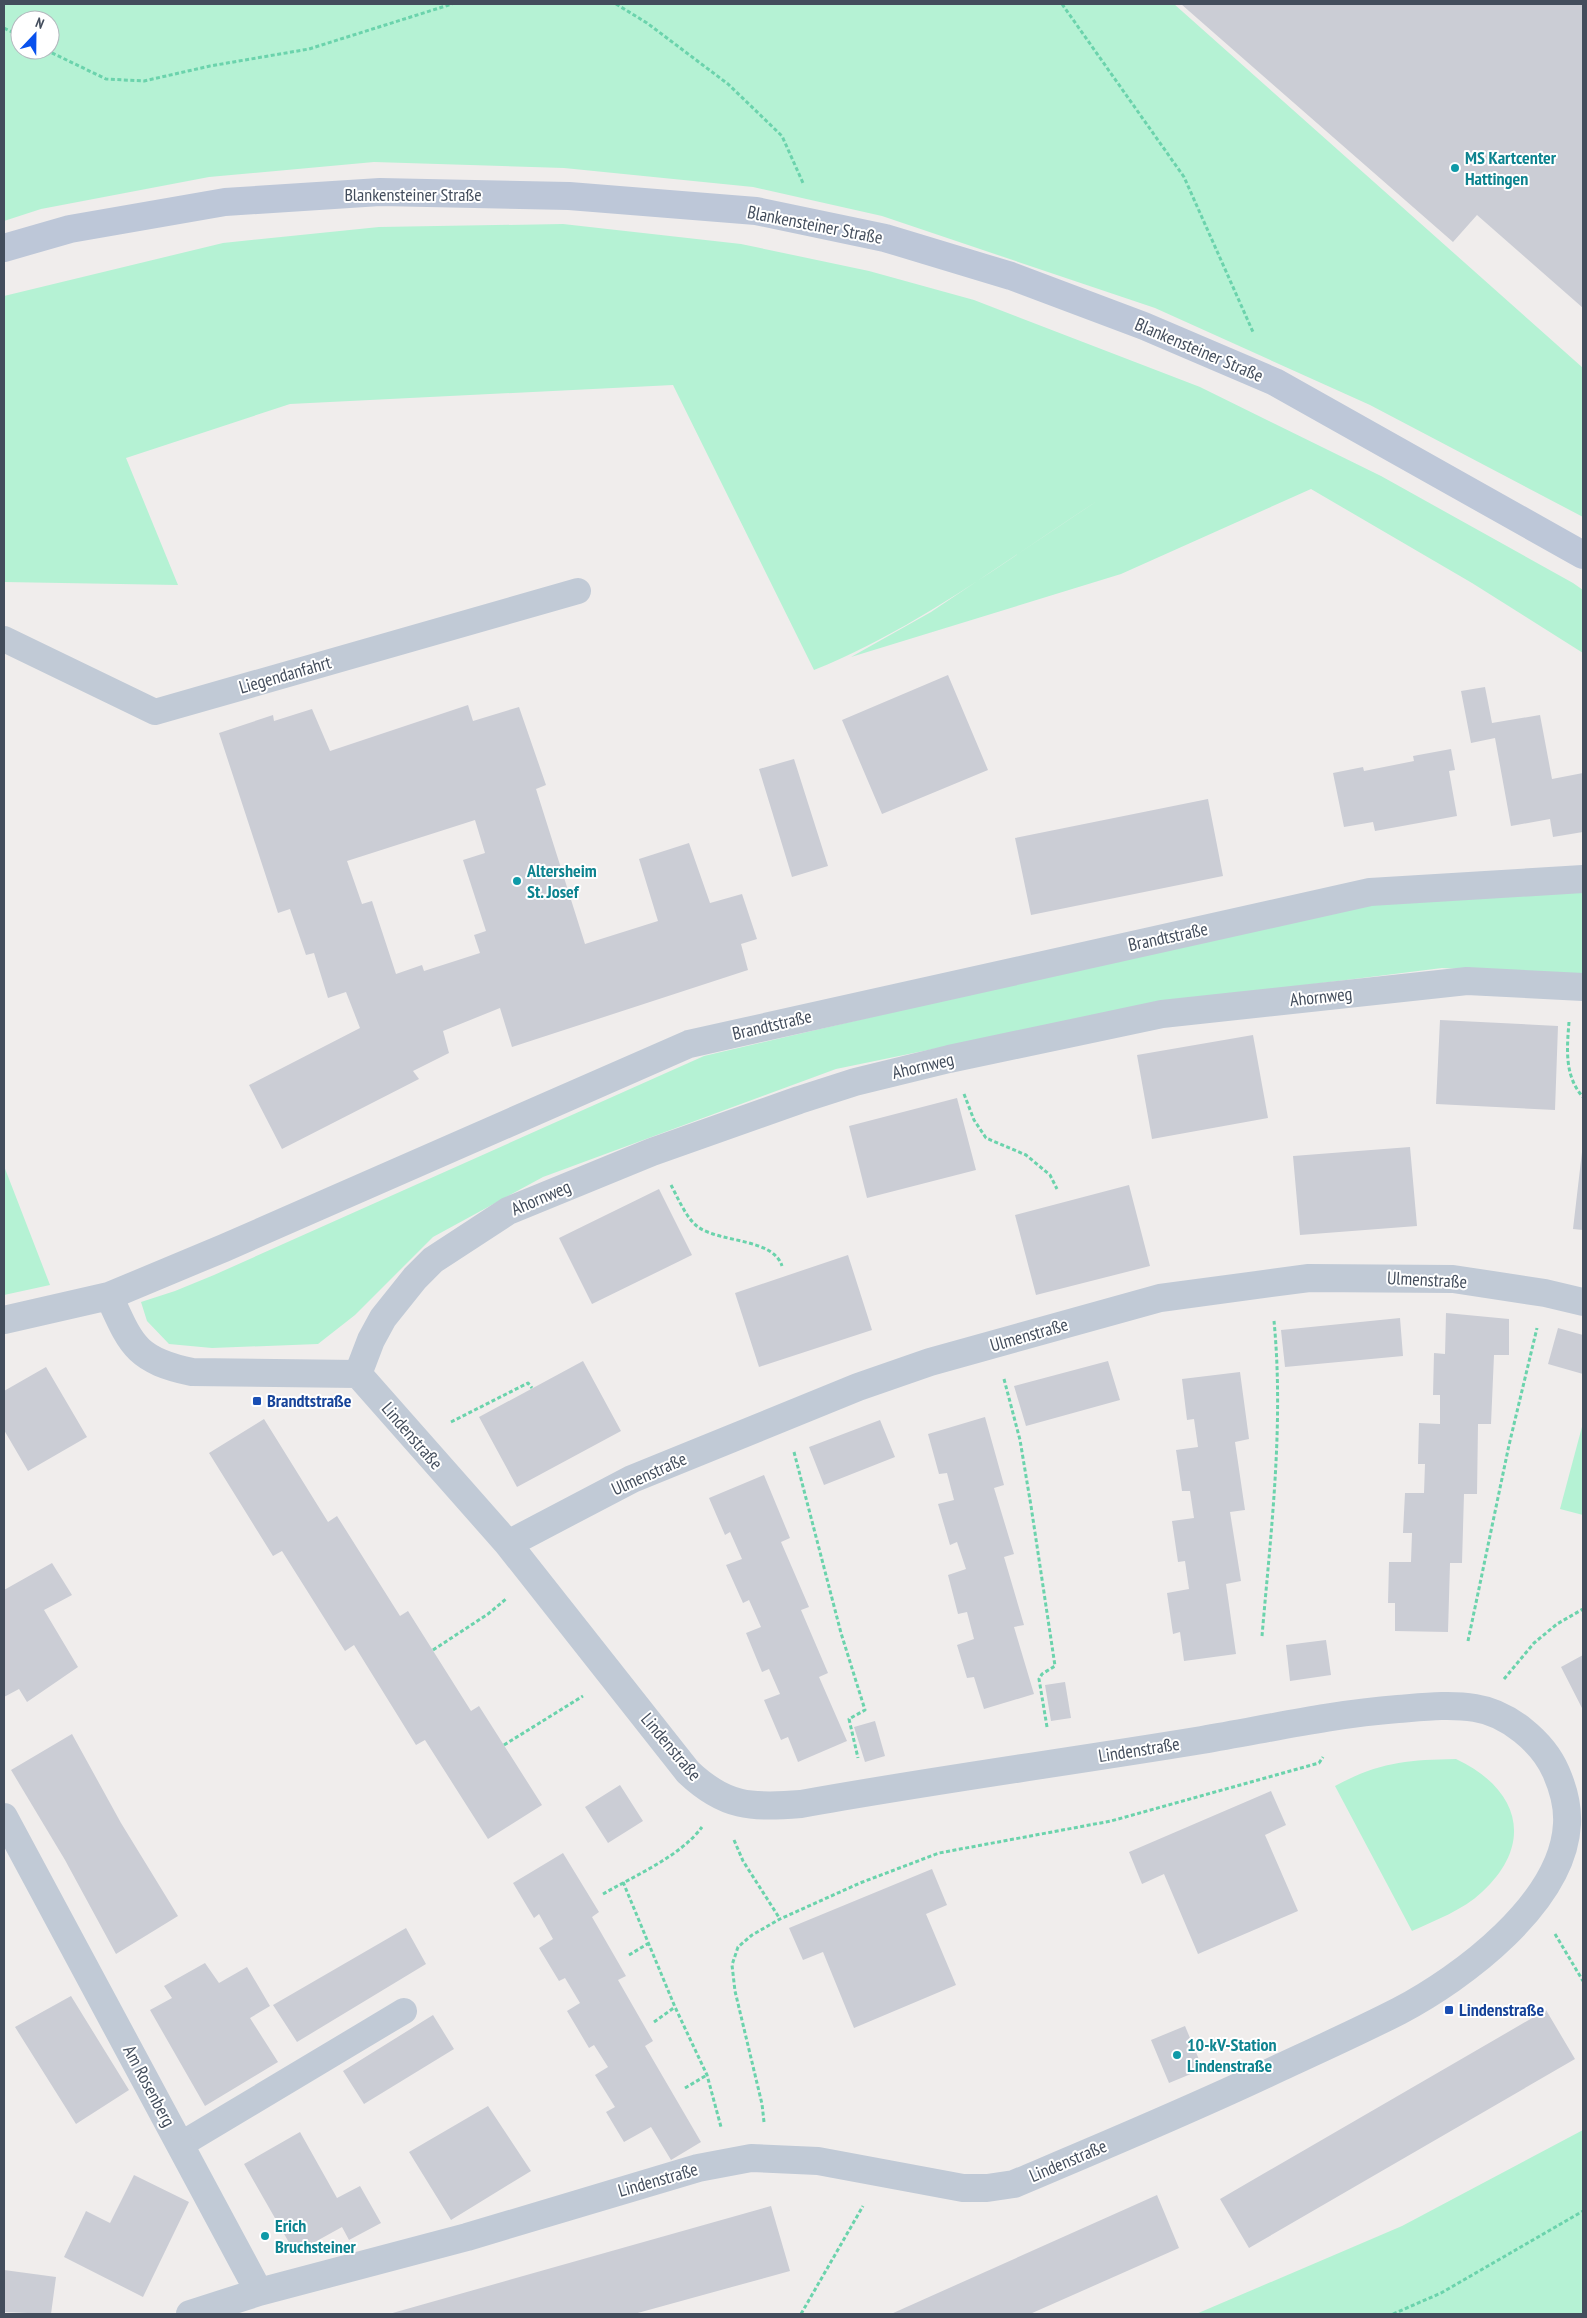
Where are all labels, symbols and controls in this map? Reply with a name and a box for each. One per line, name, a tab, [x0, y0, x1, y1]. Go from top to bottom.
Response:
north arrow	[10, 10, 60, 60]
text: N	[33, 13, 47, 33]
place label: MS Kartcenter Hattingen	[1465, 146, 1557, 190]
marker: MS Kartcenter Hattingen	[1449, 162, 1461, 174]
street label: Blankensteiner Straße	[344, 183, 482, 206]
street label: Blankensteiner Straße	[746, 200, 885, 249]
street label: Blankensteiner Straße	[1132, 312, 1267, 387]
street label: Liegendanfahrt	[236, 650, 334, 699]
place label: Altersheim St. Josef	[526, 859, 597, 903]
marker: Altersheim St. Josef	[511, 875, 523, 887]
street label: Brandtstraße	[1126, 917, 1210, 956]
street label: Ahornweg	[1289, 982, 1353, 1011]
street label: Brandtstraße	[730, 1004, 814, 1045]
street label: Ahornweg	[890, 1047, 956, 1084]
street label: Ahornweg	[508, 1175, 574, 1220]
street label: Ulmenstraße	[1386, 1266, 1468, 1293]
street label: Ulmenstraße	[987, 1312, 1070, 1357]
place label: Brandtstraße	[267, 1389, 352, 1412]
marker: Brandtstraße	[251, 1395, 263, 1407]
street label: Lindenstraße	[377, 1397, 448, 1474]
street label: Ulmenstraße	[608, 1447, 690, 1500]
street label: Lindenstraße	[636, 1708, 706, 1785]
street label: Lindenstraße	[1097, 1732, 1181, 1767]
place label: Lindenstraße	[1459, 1998, 1544, 2021]
marker: Lindenstraße	[1443, 2004, 1455, 2016]
place label: 10-kV-Station Lindenstraße	[1187, 2033, 1277, 2077]
street label: Am Rosenberg	[118, 2041, 181, 2131]
marker: 10-kV-Station Lindenstraße	[1171, 2049, 1183, 2061]
street label: Lindenstraße	[1026, 2134, 1110, 2187]
street label: Lindenstraße	[615, 2157, 700, 2202]
place label: Erich Bruchsteiner	[275, 2214, 357, 2258]
marker: Erich Bruchsteiner	[259, 2230, 271, 2242]

